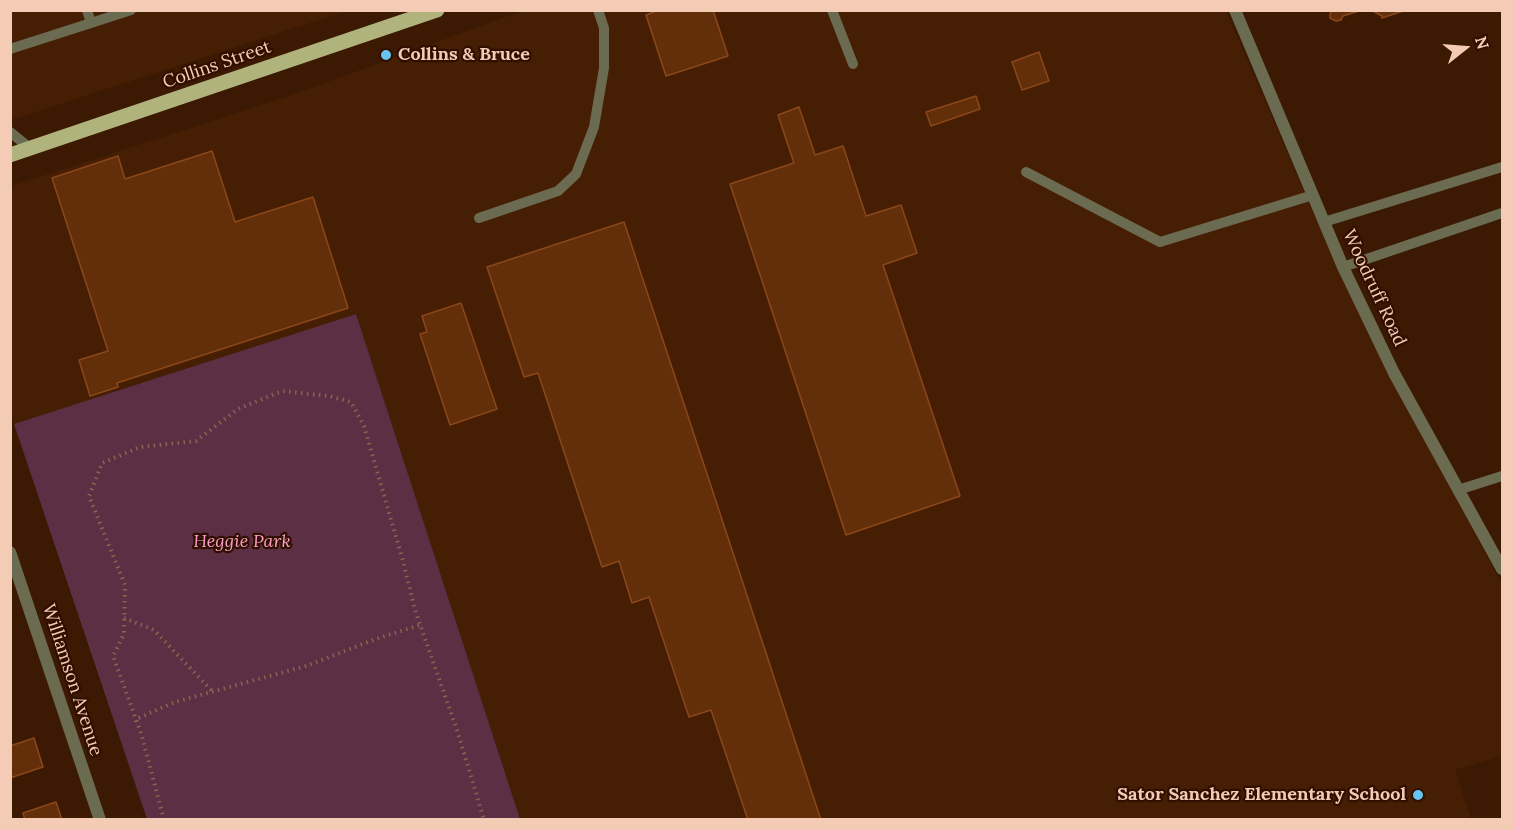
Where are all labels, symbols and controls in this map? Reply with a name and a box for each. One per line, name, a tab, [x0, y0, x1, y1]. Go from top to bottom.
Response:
north arrow	[1435, 18, 1495, 78]
text: N	[1471, 34, 1494, 52]
street label: Collins Street	[160, 36, 274, 94]
place label: Collins & Bruce	[398, 44, 530, 66]
marker: Collins & Bruce	[379, 48, 393, 62]
street label: Woodruff Road	[1337, 226, 1411, 350]
park label: Heggie Park	[193, 531, 291, 553]
street label: Williamson Avenue	[37, 601, 107, 759]
place label: Sator Sanchez Elementary School	[1117, 784, 1406, 806]
marker: Sator Sanchez Elementary School	[1411, 788, 1425, 802]

